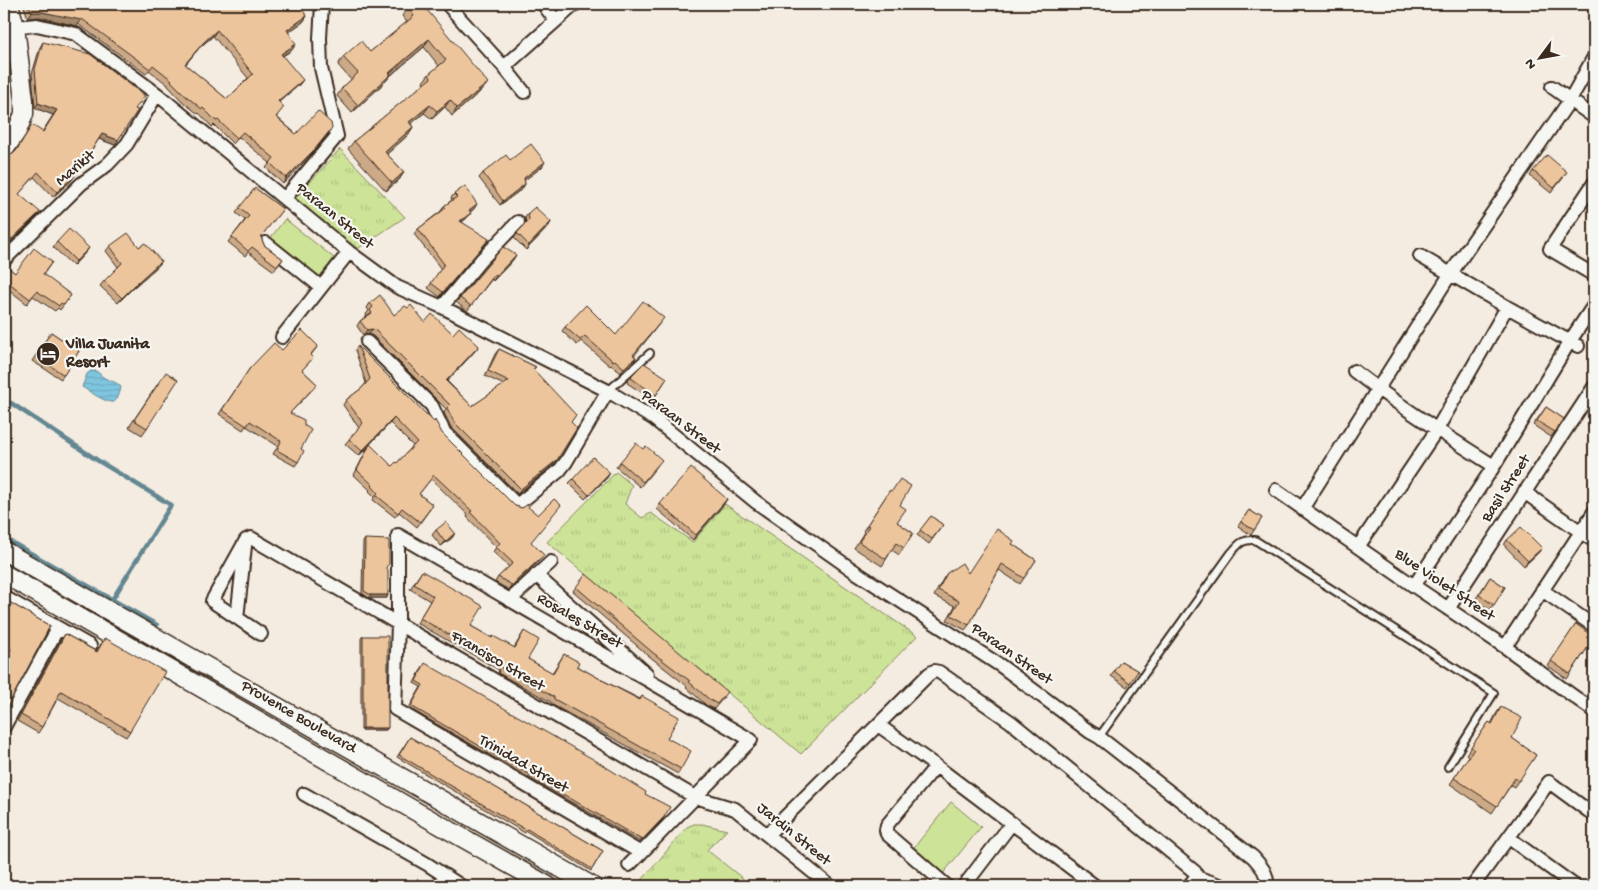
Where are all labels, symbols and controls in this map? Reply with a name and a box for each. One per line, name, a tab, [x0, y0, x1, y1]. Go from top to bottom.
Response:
north arrow	[1516, 32, 1566, 82]
text: N	[1521, 55, 1541, 72]
street label: Marikit	[52, 146, 101, 191]
street label: Paraan Street	[290, 179, 378, 255]
place label: Villa Juanita Resort	[65, 336, 151, 373]
hotel icon: Villa Juanita Resort	[35, 341, 61, 367]
street label: Paraan Street	[635, 386, 725, 460]
street label: Basil Street	[1478, 451, 1537, 527]
street label: Blue Violet Street	[1389, 545, 1499, 627]
street label: Rosales Street	[533, 590, 626, 655]
street label: Paraan Street	[966, 619, 1057, 691]
street label: Francisco Street	[446, 627, 549, 697]
street label: Provence Boulevard	[236, 677, 360, 760]
street label: Trinidad Street	[474, 731, 573, 799]
street label: Jardin Street	[752, 799, 835, 872]

